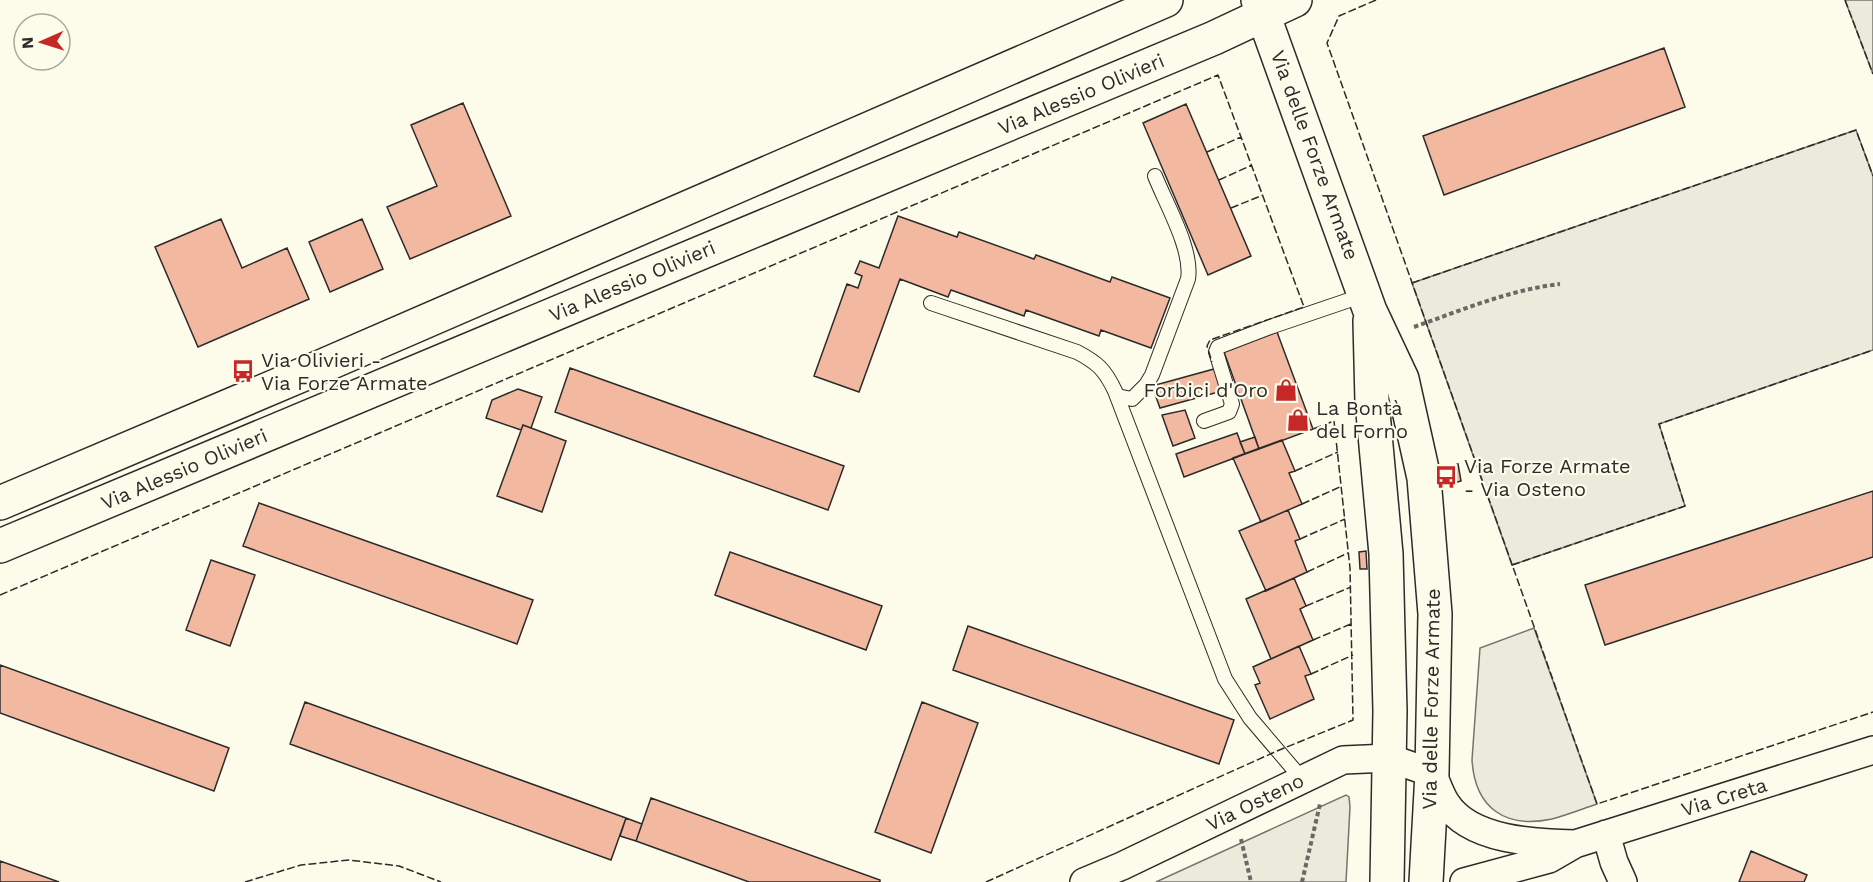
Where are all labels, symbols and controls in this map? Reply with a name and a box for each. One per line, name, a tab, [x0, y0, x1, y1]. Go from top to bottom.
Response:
north arrow	[12, 12, 72, 72]
text: N	[18, 36, 37, 49]
street label: Via delle Forze Armate	[1266, 47, 1364, 263]
street label: Via Alessio Olivieri	[994, 48, 1168, 140]
street label: Via Alessio Olivieri	[545, 235, 719, 327]
place label: Via Olivieri - Via Forze Armate	[261, 348, 428, 395]
bus stop icon: Via Olivieri - Via Forze Armate	[230, 358, 256, 384]
shop icon: Forbici d'Oro	[1273, 377, 1299, 403]
place label: Forbici d'Oro	[1144, 378, 1268, 402]
place label: La Bontà del Forno	[1316, 396, 1408, 443]
shop icon: La Bontà del Forno	[1285, 407, 1311, 433]
street label: Via Alessio Olivieri	[97, 423, 271, 515]
place label: Via Forze Armate - Via Osteno	[1464, 454, 1631, 501]
bus stop icon: Via Forze Armate - Via Osteno	[1433, 464, 1459, 490]
street label: Via delle Forze Armate	[1417, 588, 1445, 810]
street label: Via Osteno	[1202, 768, 1308, 836]
street label: Via Creta	[1678, 773, 1770, 821]

